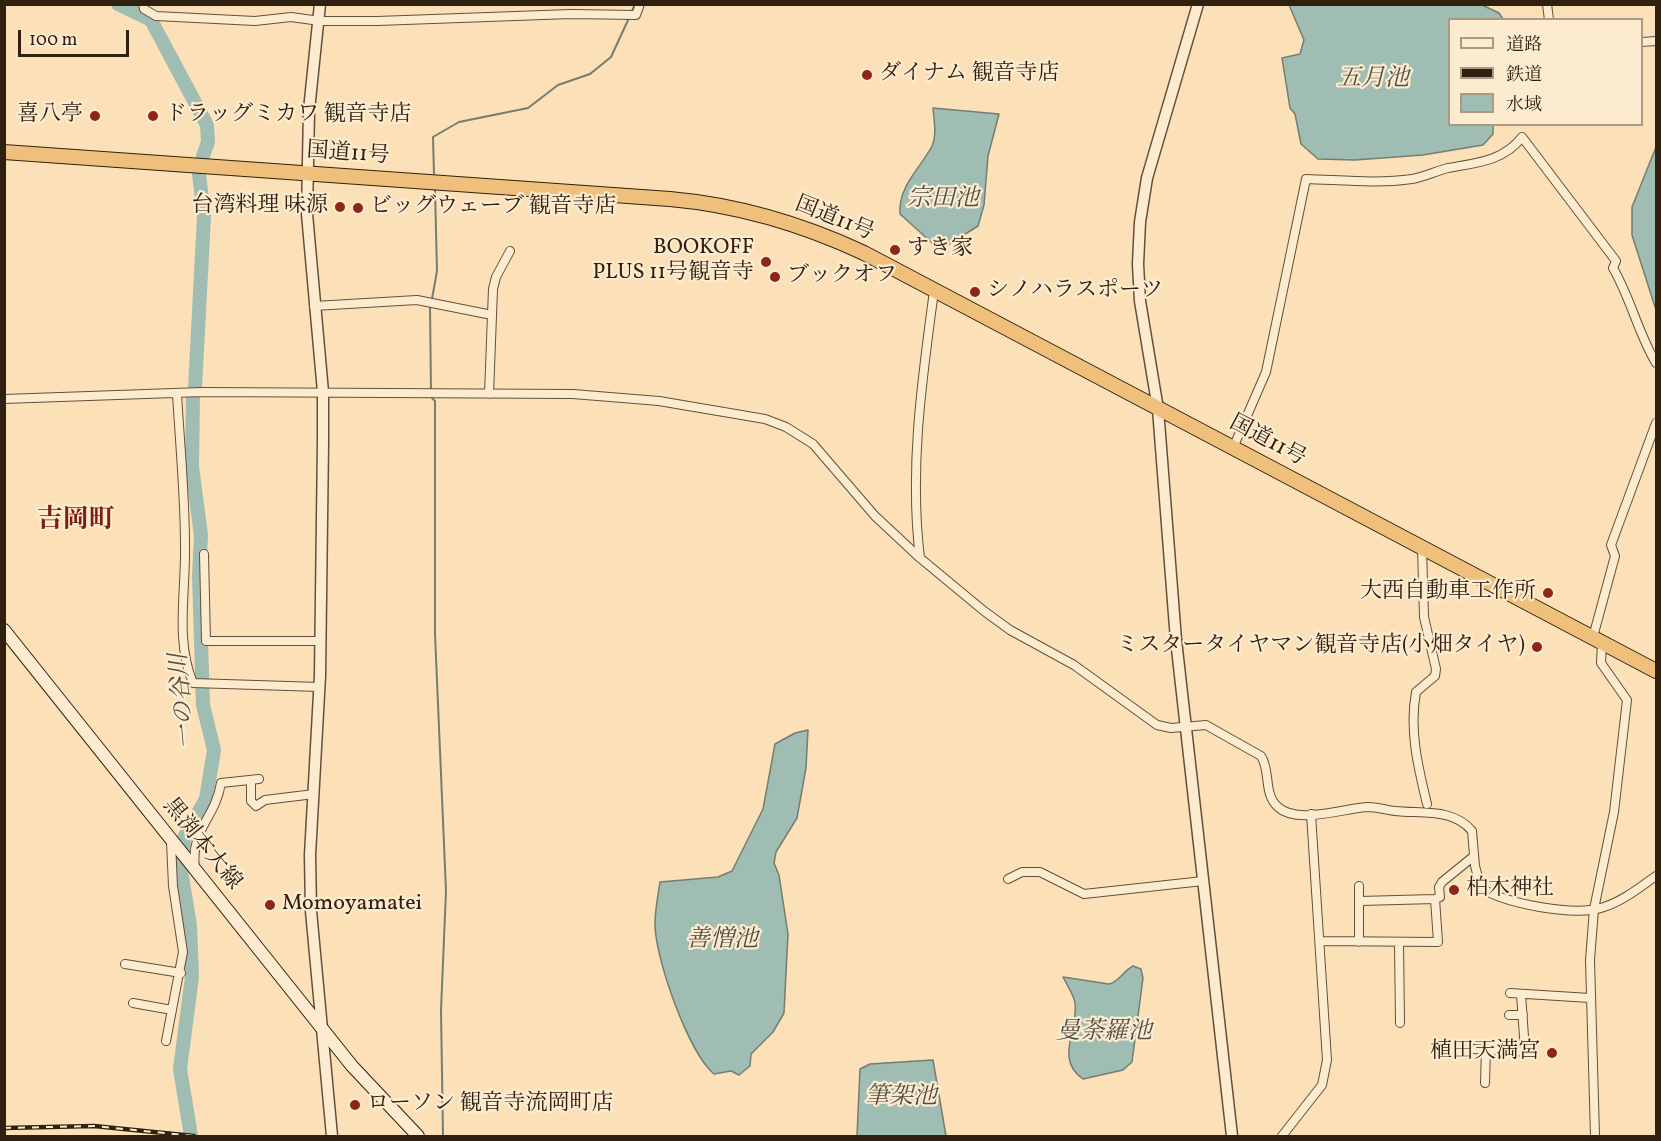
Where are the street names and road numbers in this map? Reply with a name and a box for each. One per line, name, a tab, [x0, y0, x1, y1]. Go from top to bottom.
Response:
street label: 国道11号	[306, 139, 390, 171]
street label: 国道11号	[791, 192, 877, 248]
street label: 国道11号	[1224, 411, 1310, 473]
street label: 黒渕本大線	[156, 794, 246, 896]

